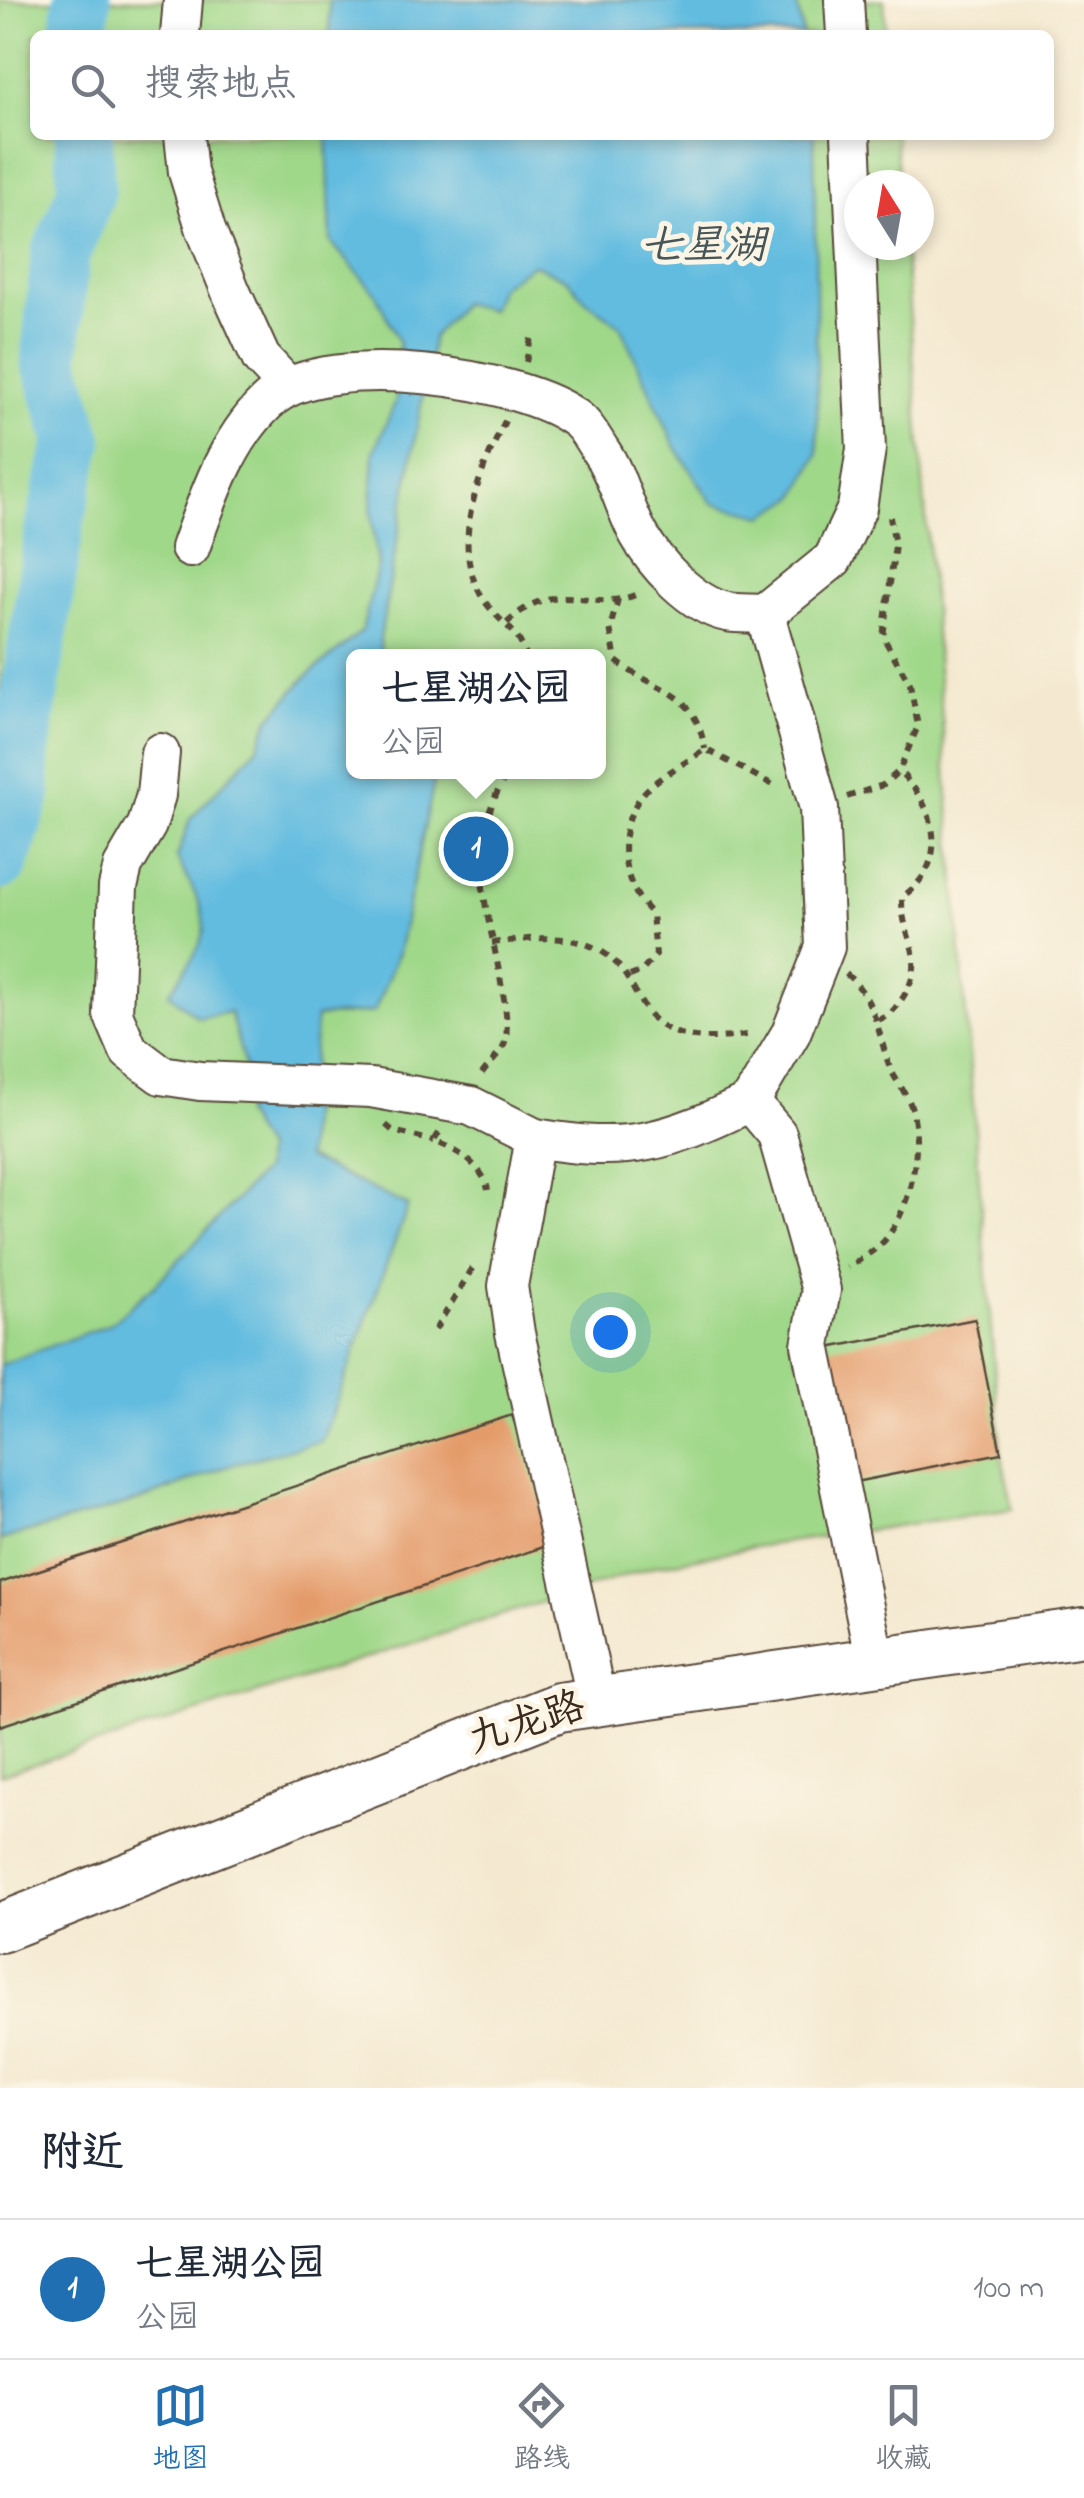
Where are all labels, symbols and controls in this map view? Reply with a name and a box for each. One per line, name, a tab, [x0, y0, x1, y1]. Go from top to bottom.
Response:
search box	[30, 30, 1054, 140]
icon: search	[65, 58, 120, 113]
text: 搜索地点	[145, 58, 297, 114]
north arrow	[844, 170, 934, 260]
water label: 七星湖	[640, 217, 770, 278]
popup	[346, 649, 606, 779]
text: 七星湖公园	[381, 663, 571, 719]
text: 公园	[381, 721, 445, 768]
pin: 1	[444, 812, 508, 886]
your location	[585, 1307, 636, 1358]
street label: 九龙路	[461, 1678, 593, 1772]
text: 附近	[40, 2124, 124, 2185]
text: 七星湖公园	[135, 2238, 325, 2294]
text: 1	[67, 2266, 78, 2313]
text: 100 m	[973, 2266, 1044, 2313]
text: 公园	[135, 2296, 199, 2343]
tab: 地图	[153, 2378, 209, 2481]
tab: 路线	[514, 2378, 570, 2481]
tab: 收藏	[875, 2378, 931, 2481]

